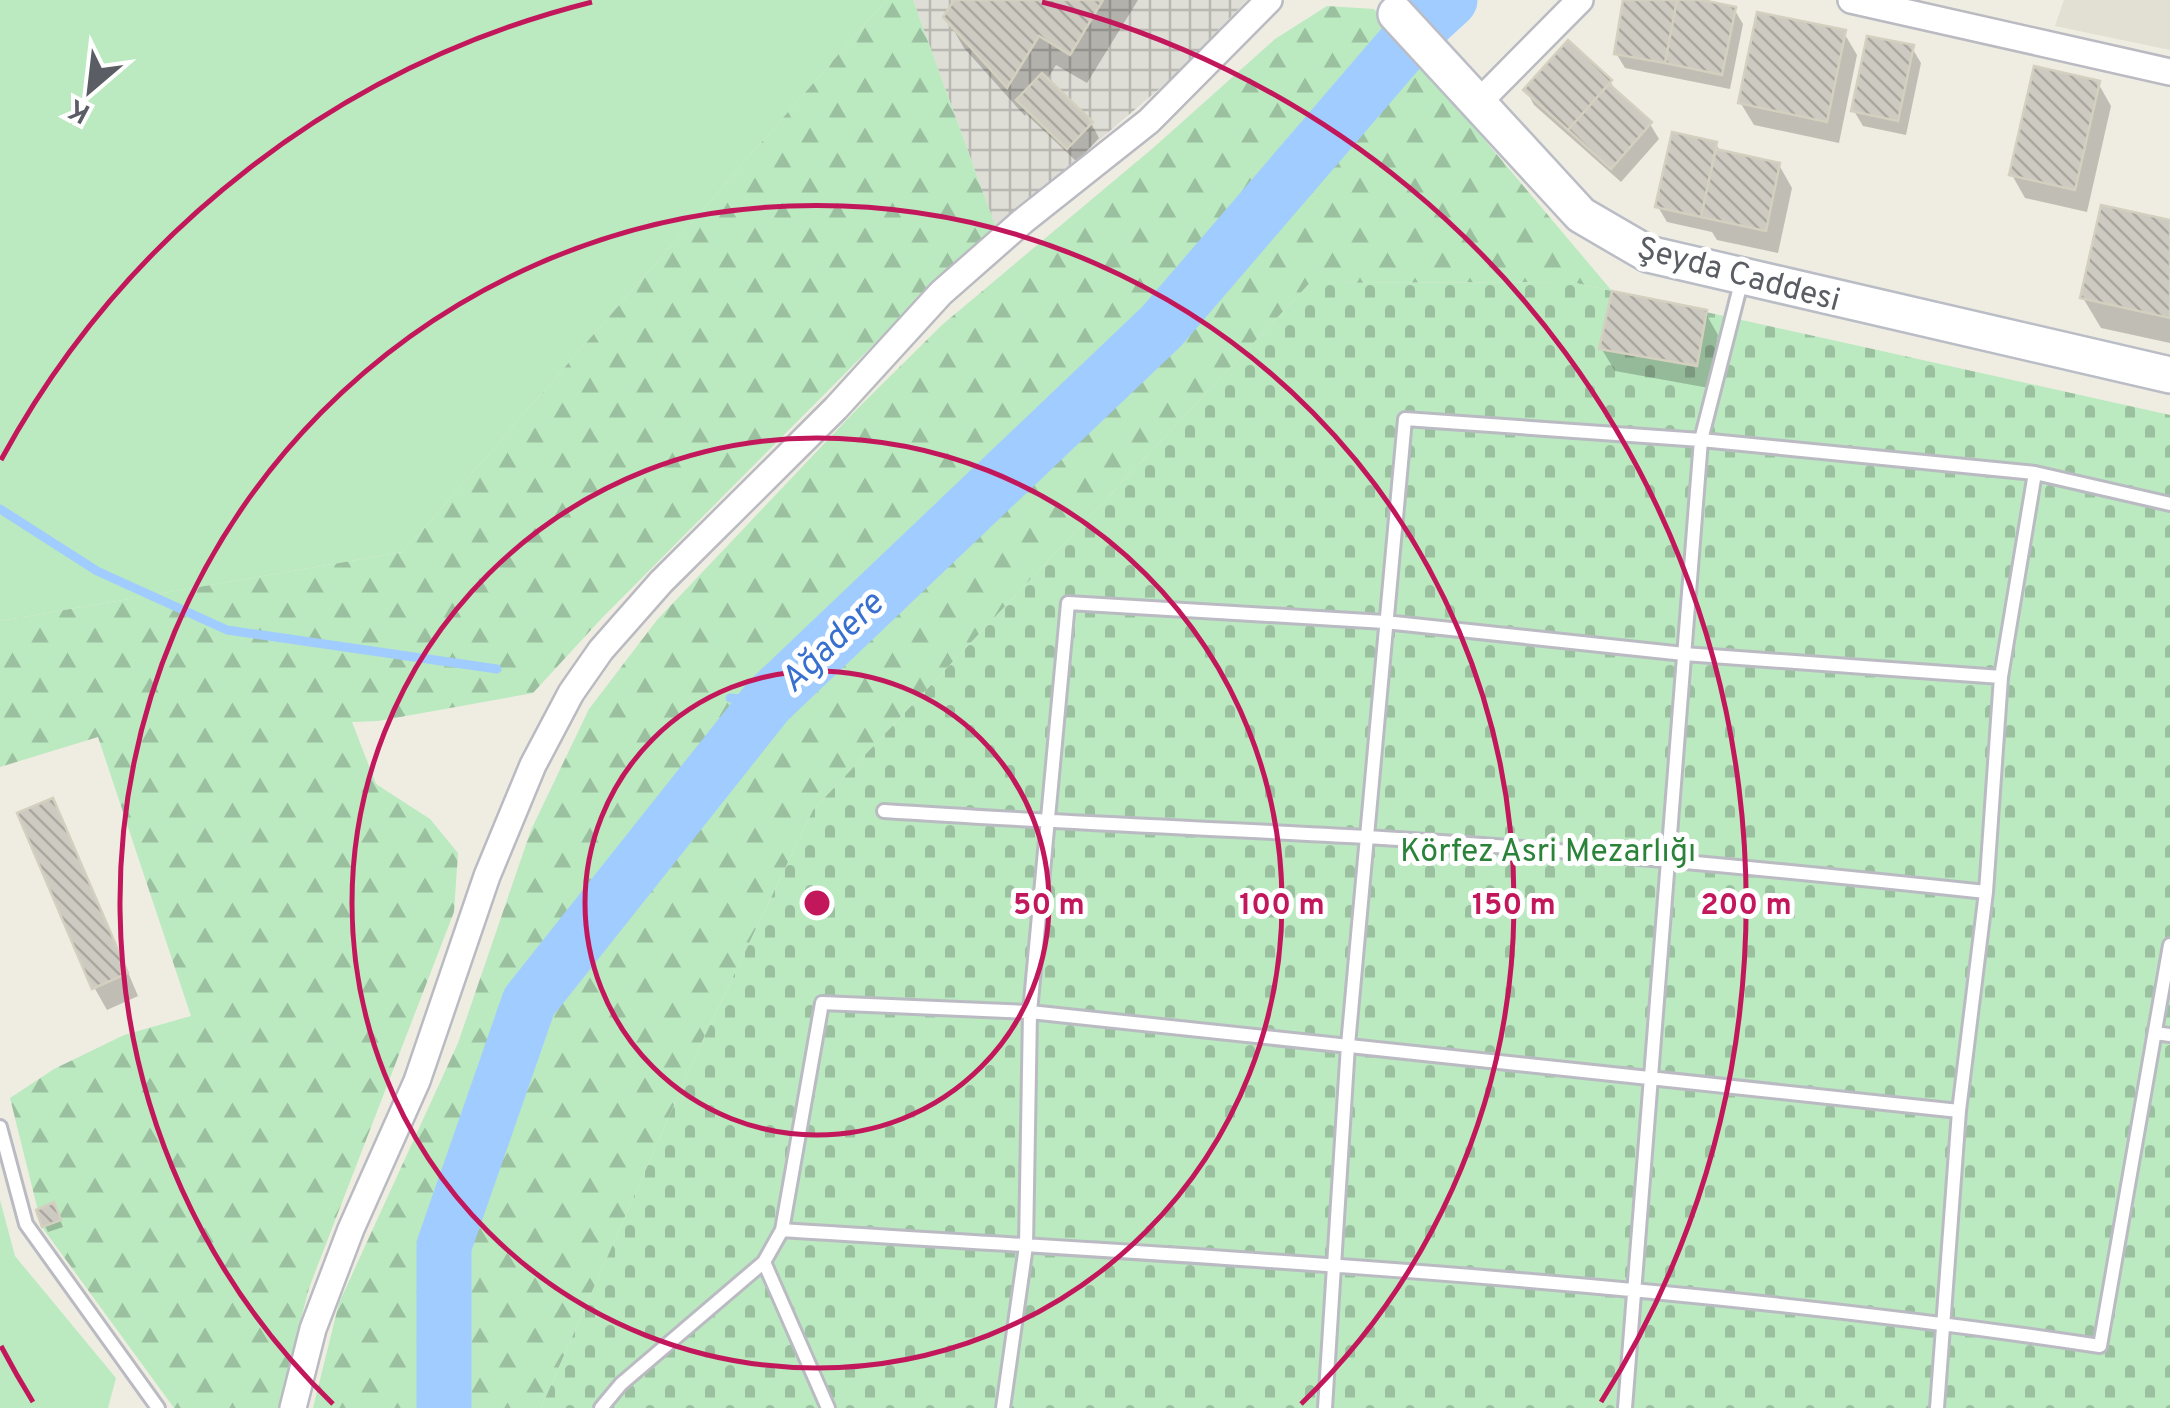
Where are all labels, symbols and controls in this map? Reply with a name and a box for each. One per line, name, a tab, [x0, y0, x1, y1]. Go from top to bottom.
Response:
north arrow	[40, 40, 140, 140]
text: K	[62, 89, 97, 130]
street label: Şeyda Caddesi	[1632, 230, 1844, 322]
water label: Ağadere	[772, 582, 895, 703]
park label: Körfez Asri Mezarlığı	[1400, 833, 1696, 873]
centre of rings	[799, 885, 835, 921]
text: 50 m	[1013, 888, 1085, 925]
text: 100 m	[1239, 888, 1325, 925]
text: 150 m	[1472, 888, 1556, 925]
text: 200 m	[1700, 888, 1792, 925]

